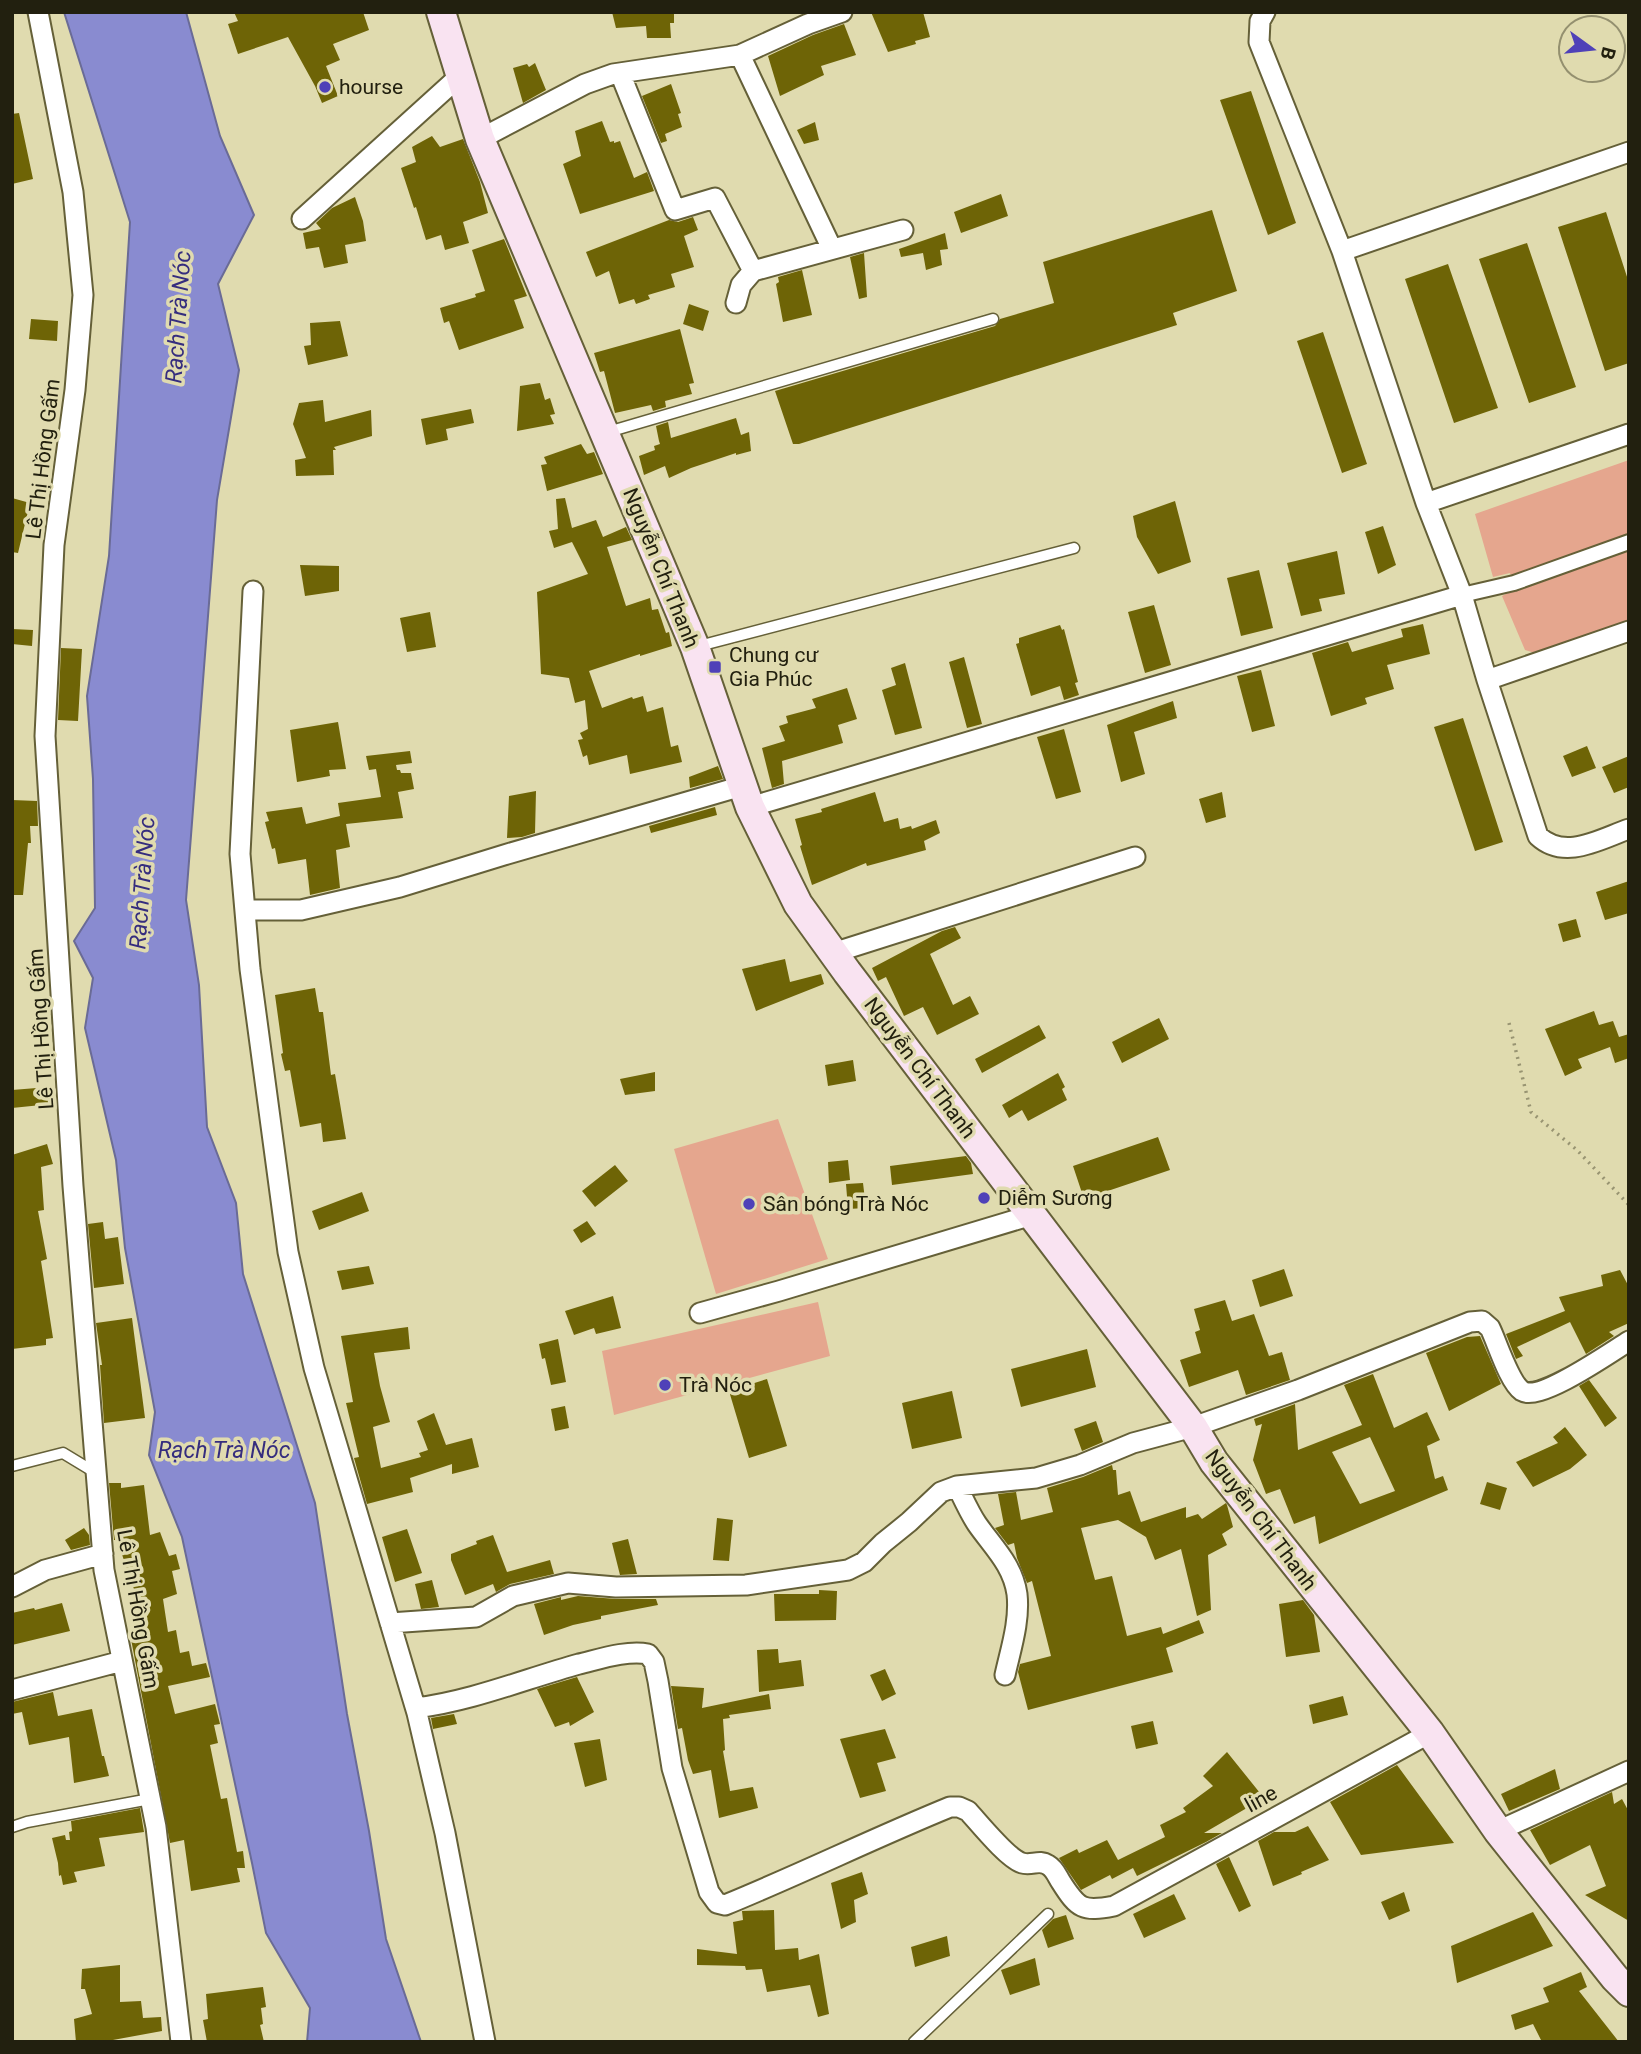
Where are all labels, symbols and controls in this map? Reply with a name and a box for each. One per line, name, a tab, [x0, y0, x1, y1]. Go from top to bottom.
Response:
north arrow	[1557, 14, 1627, 84]
text: B	[1595, 44, 1621, 62]
place label: hourse	[339, 75, 403, 99]
marker: hourse	[317, 79, 333, 95]
water label: Rạch Trà Nóc	[160, 250, 197, 384]
street label: Lê Thị Hồng Gấm	[21, 377, 65, 541]
street label: Nguyễn Chí Thanh	[618, 485, 704, 651]
place label: Chung cư Gia Phúc	[729, 643, 819, 691]
marker: Chung cư Gia Phúc	[707, 659, 723, 675]
water label: Rạch Trà Nóc	[124, 816, 161, 950]
street label: Lê Thị Hồng Gấm	[23, 948, 59, 1110]
street label: Nguyễn Chí Thanh	[859, 993, 981, 1143]
place label: Diễm Sương	[998, 1186, 1113, 1210]
marker: Diễm Sương	[976, 1190, 992, 1206]
place label: Sân bóng Trà Nóc	[763, 1192, 929, 1216]
marker: Sân bóng Trà Nóc	[741, 1196, 757, 1212]
place label: Trà Nóc	[679, 1373, 752, 1397]
marker: Trà Nóc	[657, 1377, 673, 1393]
water label: Rạch Trà Nóc	[158, 1437, 291, 1464]
street label: Nguyễn Chí Thanh	[1200, 1445, 1322, 1595]
street label: Lê Thị Hồng Gấm	[112, 1527, 164, 1691]
street label: line	[1241, 1781, 1281, 1817]

